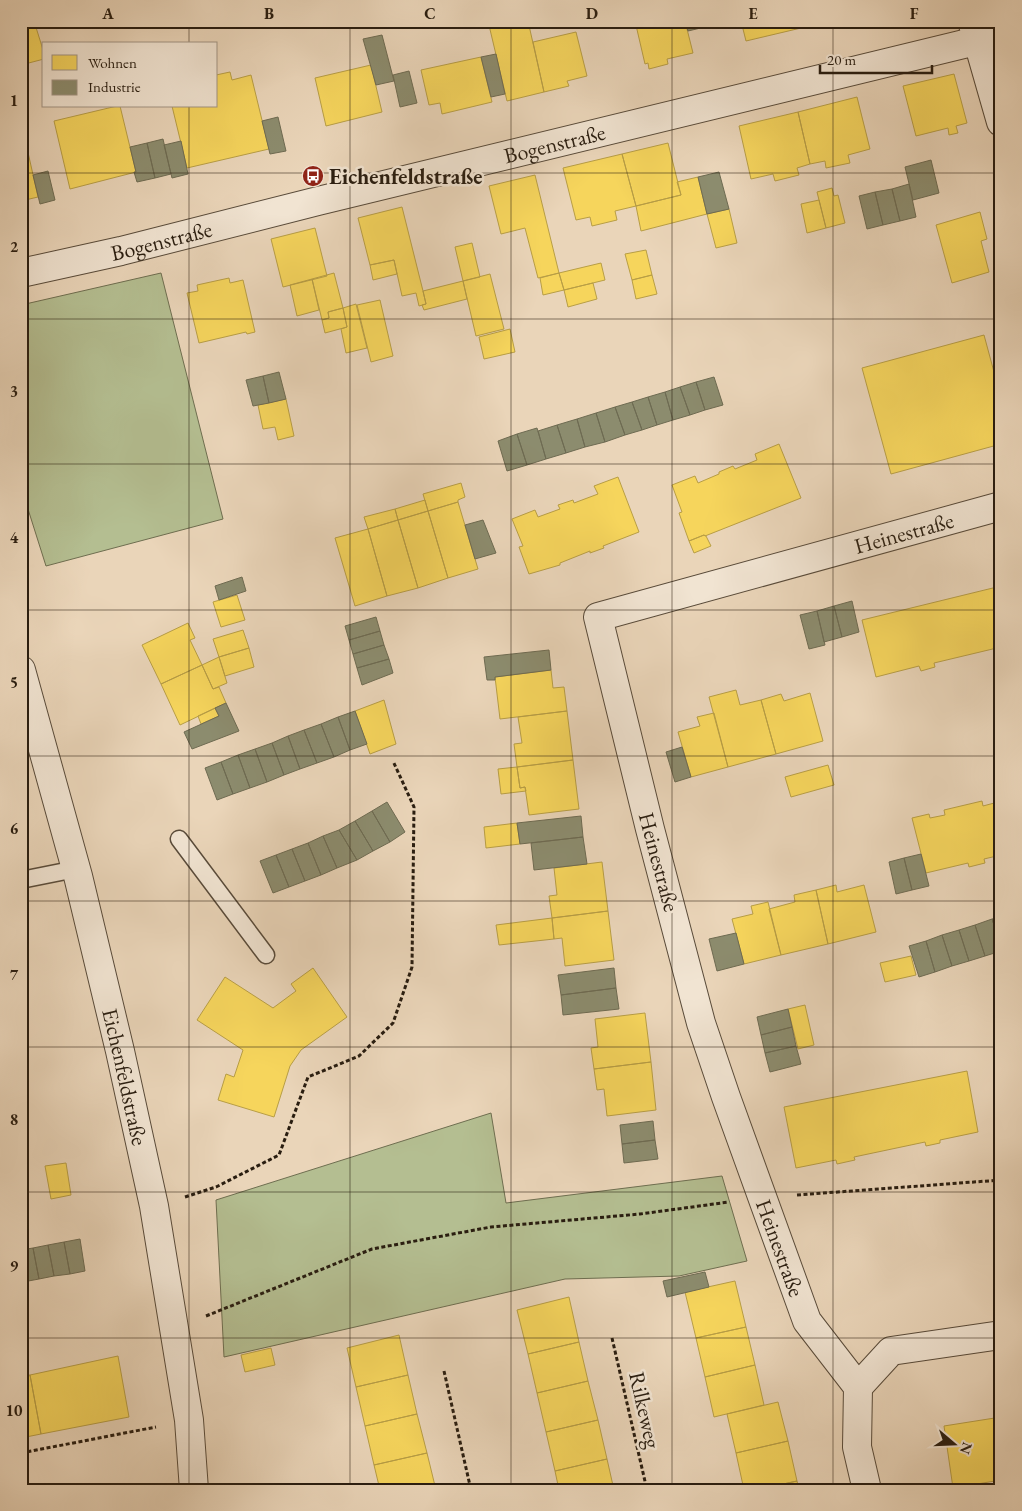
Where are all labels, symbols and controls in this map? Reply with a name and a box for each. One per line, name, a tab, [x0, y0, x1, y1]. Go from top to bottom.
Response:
text: A	[101, 3, 114, 24]
text: B	[264, 3, 274, 24]
text: C	[424, 3, 436, 24]
text: D	[586, 3, 598, 24]
text: E	[748, 3, 758, 24]
text: F	[910, 3, 919, 24]
legend	[42, 42, 218, 108]
scale bar	[820, 42, 932, 74]
text: 20 m	[827, 50, 856, 69]
text: Wohnen	[88, 53, 137, 72]
text: Industrie	[88, 77, 141, 96]
text: 1	[10, 90, 18, 111]
street label: Bogenstraße	[501, 117, 609, 170]
place label: Eichenfeldstraße	[329, 162, 482, 191]
bus stop icon: Eichenfeldstraße	[301, 164, 325, 188]
street label: Bogenstraße	[108, 214, 215, 267]
text: 2	[10, 236, 19, 257]
text: 3	[10, 381, 18, 402]
street label: Heinestraße	[851, 505, 957, 560]
text: 4	[10, 527, 19, 548]
text: 5	[10, 672, 18, 693]
street label: Heinestraße	[632, 809, 686, 915]
text: 6	[10, 818, 19, 839]
text: 7	[10, 964, 19, 985]
street label: Eichenfeldstraße	[96, 1005, 155, 1148]
text: 8	[10, 1109, 18, 1130]
street label: Heinestraße	[749, 1195, 811, 1301]
text: 9	[10, 1255, 19, 1276]
street label: Rilkeweg	[622, 1369, 668, 1452]
text: 10	[6, 1400, 23, 1421]
north arrow	[930, 1418, 980, 1468]
text: N	[956, 1440, 977, 1457]

